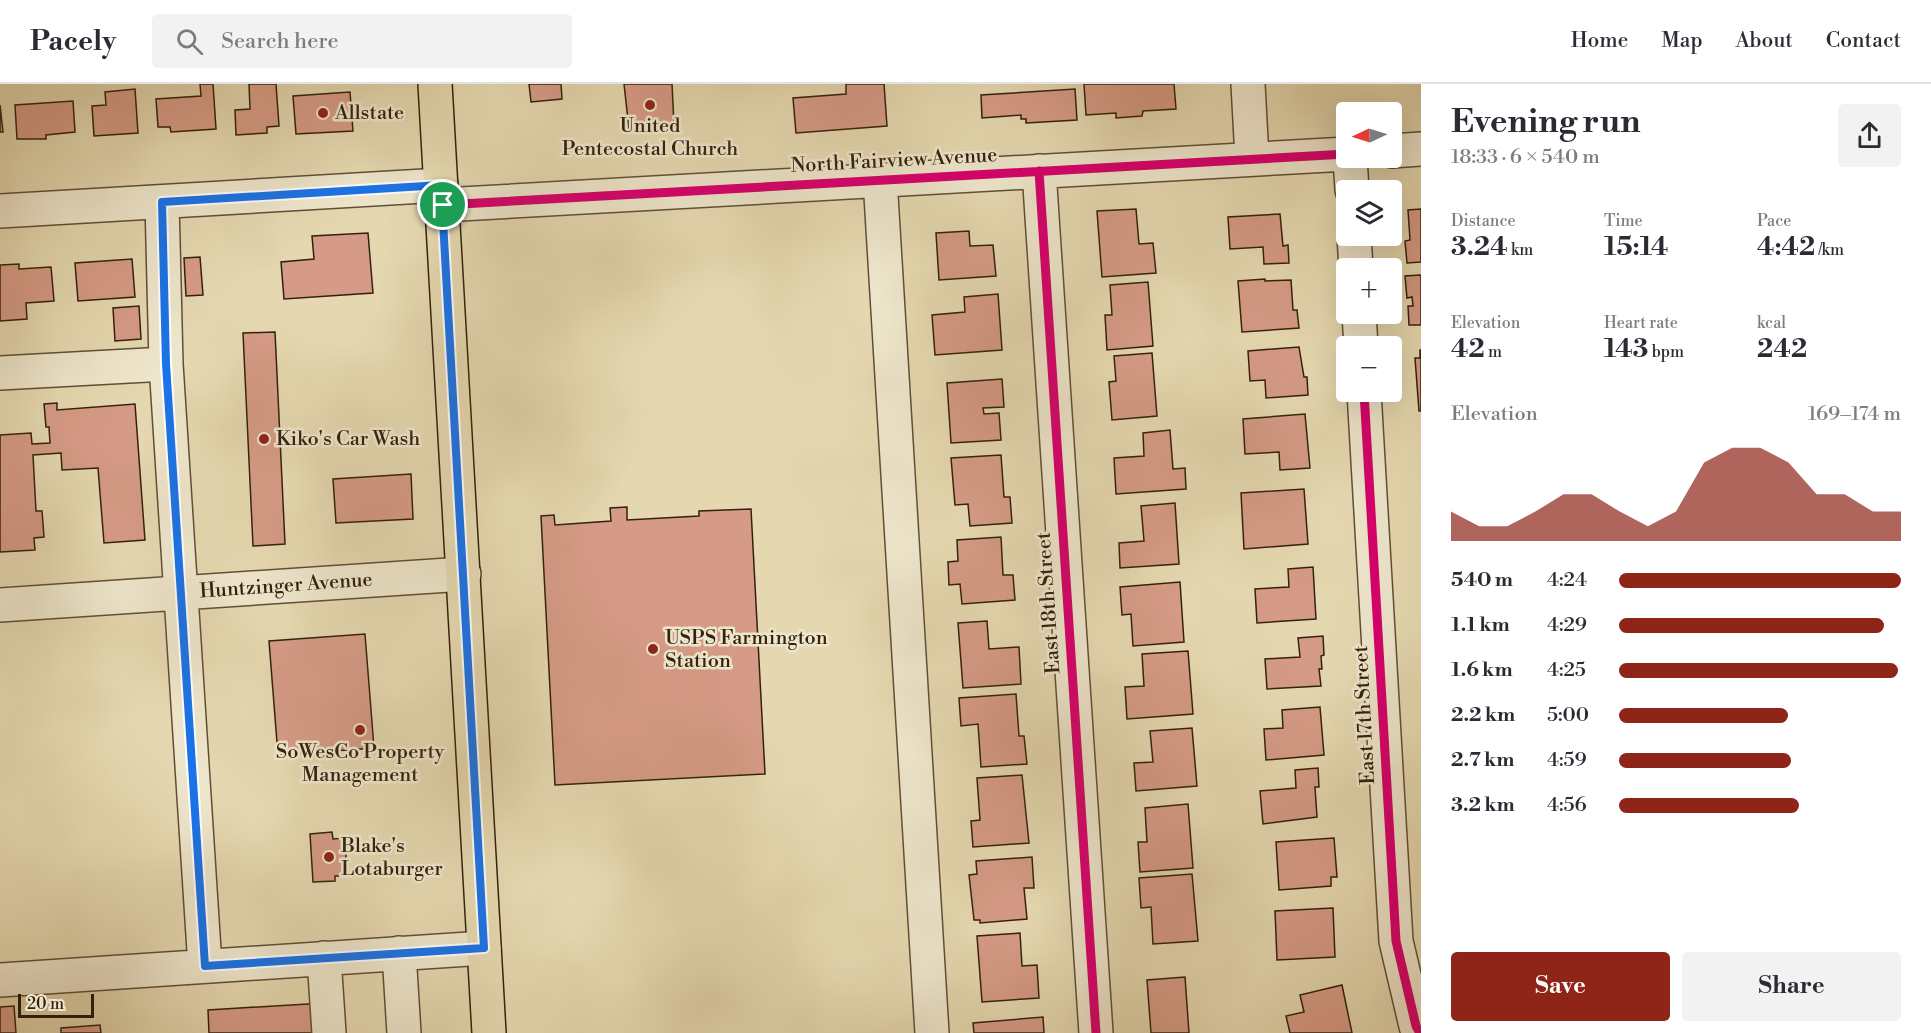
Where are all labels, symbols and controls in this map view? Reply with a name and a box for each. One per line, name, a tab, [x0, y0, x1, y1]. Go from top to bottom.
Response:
search box	[152, 14, 572, 68]
text: Pacely	[30, 24, 116, 59]
icon: search	[173, 25, 206, 58]
text: Search here	[221, 28, 339, 55]
text: Home	[1571, 28, 1628, 54]
text: Map	[1661, 28, 1703, 54]
text: About	[1736, 28, 1793, 54]
text: Contact	[1826, 28, 1901, 54]
marker: United Pentecostal Church	[643, 98, 657, 112]
place label: Allstate	[334, 101, 404, 126]
north arrow	[1336, 102, 1402, 168]
map controls	[1336, 102, 1402, 402]
text: Evening run	[1451, 102, 1640, 143]
button: share	[1838, 104, 1901, 167]
marker: Allstate	[316, 106, 330, 120]
place label: United Pentecostal Church	[562, 114, 738, 162]
street label: North Fairview Avenue	[790, 143, 998, 179]
text: 18:33 · 6 × 540 m	[1451, 145, 1600, 170]
pin	[417, 179, 468, 230]
button: layers	[1336, 180, 1402, 246]
icon: arrive	[426, 188, 459, 221]
text: Distance	[1451, 211, 1516, 231]
text: Time	[1604, 211, 1643, 231]
text: Pace	[1757, 211, 1791, 231]
text: 3.24	[1451, 231, 1508, 263]
text: 15:14	[1604, 231, 1668, 263]
text: 4:42	[1757, 231, 1815, 263]
text: km	[1508, 240, 1533, 260]
text: /km	[1815, 240, 1844, 260]
button: +	[1336, 258, 1402, 324]
text: Elevation	[1451, 313, 1520, 333]
text: Heart rate	[1604, 313, 1678, 333]
text: kcal	[1757, 313, 1786, 333]
text: 42	[1451, 333, 1485, 365]
text: 143	[1604, 333, 1648, 365]
text: 242	[1757, 333, 1807, 365]
button: −	[1336, 336, 1402, 402]
text: m	[1485, 342, 1502, 362]
text: bpm	[1648, 342, 1684, 362]
text: Elevation	[1451, 402, 1538, 427]
text: 169–174 m	[1808, 402, 1901, 427]
place label: Kiko's Car Wash	[276, 427, 420, 452]
marker: Kiko's Car Wash	[257, 432, 271, 446]
street label: East 18th Street	[1032, 531, 1066, 675]
street label: Huntzinger Avenue	[199, 567, 373, 605]
text: 540 m	[1451, 568, 1513, 593]
text: 4:24	[1547, 568, 1587, 593]
text: 1.1 km	[1451, 613, 1510, 638]
text: 4:29	[1547, 613, 1587, 638]
place label: USPS Farmington Station	[665, 626, 828, 674]
marker: USPS Farmington Station	[646, 642, 660, 656]
street label: East 17th Street	[1349, 645, 1381, 785]
text: 1.6 km	[1451, 658, 1513, 683]
text: 4:25	[1547, 658, 1586, 683]
text: 2.2 km	[1451, 703, 1515, 728]
text: 5:00	[1547, 703, 1589, 728]
marker: SoWesCo Property Management	[353, 723, 367, 737]
place label: SoWesCo Property Management	[276, 740, 445, 788]
text: 2.7 km	[1451, 748, 1515, 773]
text: 4:59	[1547, 748, 1587, 773]
text: 3.2 km	[1451, 793, 1515, 818]
text: 4:56	[1547, 793, 1587, 818]
place label: Blake's Lotaburger	[340, 834, 443, 882]
marker: Blake's Lotaburger	[322, 850, 336, 864]
button: Save	[1451, 952, 1670, 1021]
button: Share	[1682, 952, 1901, 1021]
scale bar	[18, 991, 94, 1018]
text: 20 m	[27, 994, 64, 1014]

